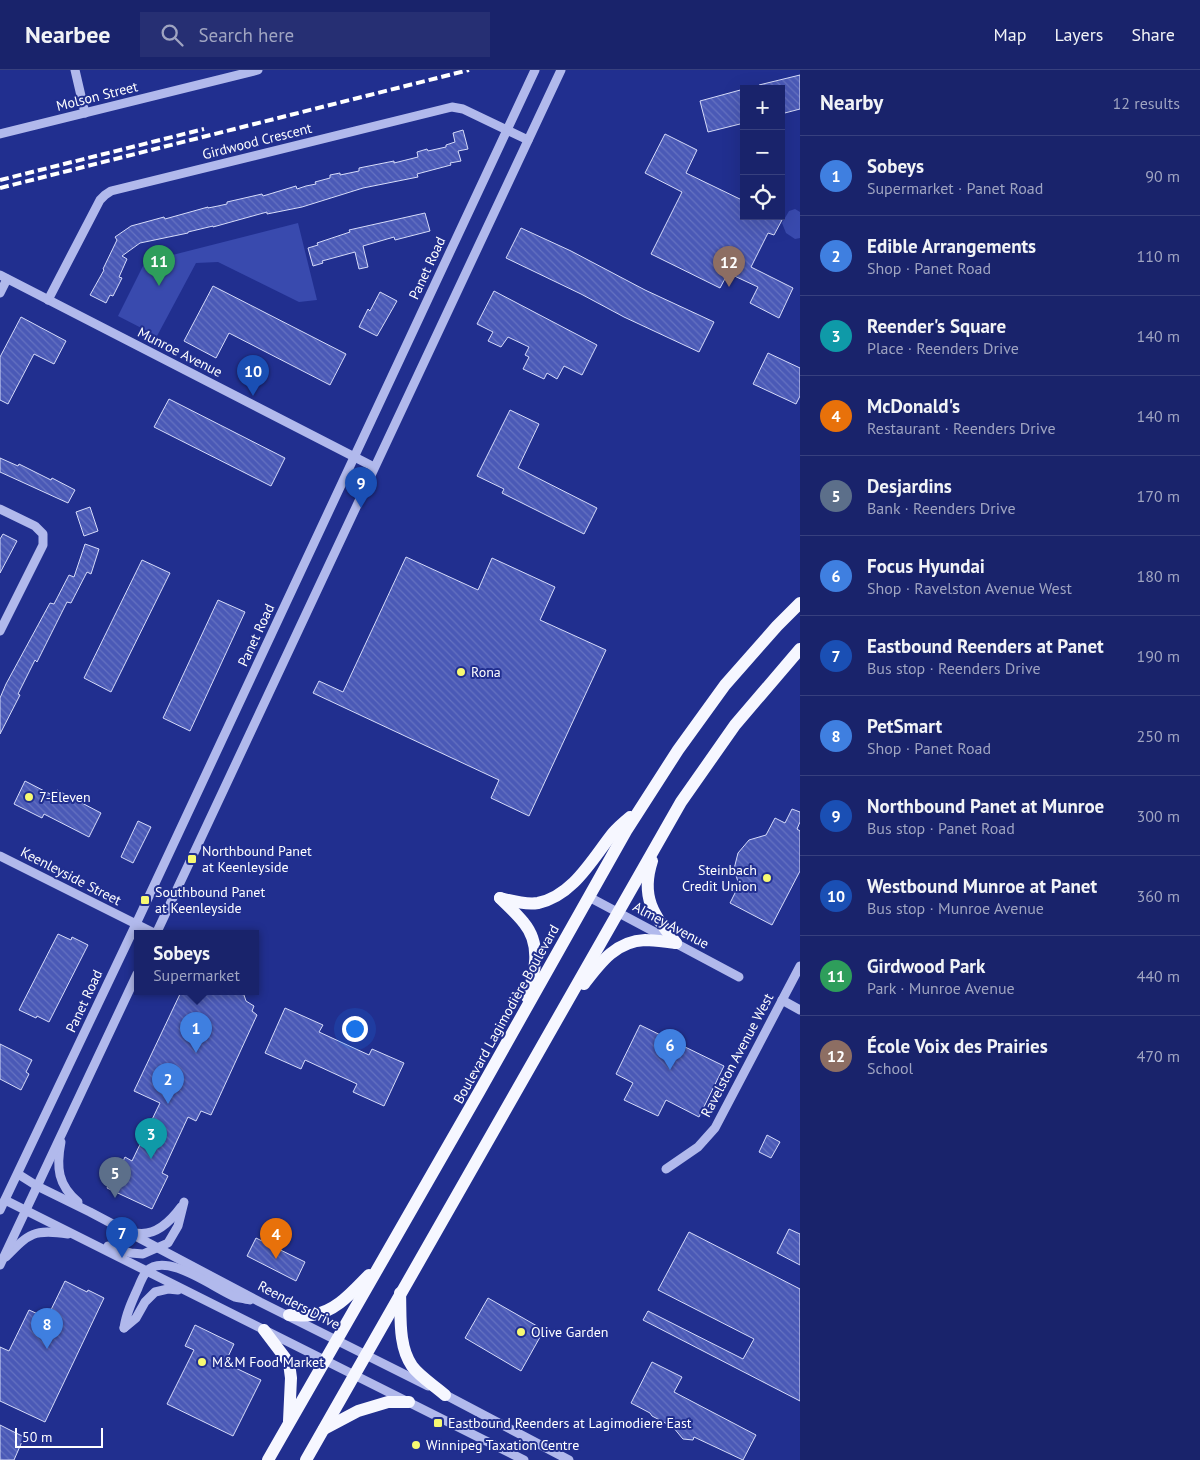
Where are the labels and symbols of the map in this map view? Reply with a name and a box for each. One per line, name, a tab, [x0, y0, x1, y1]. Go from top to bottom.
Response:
street label: Molson Street	[54, 77, 140, 115]
street label: Girdwood Crescent	[200, 119, 314, 163]
street label: Panet Road	[405, 234, 449, 302]
pin: 11	[143, 245, 175, 286]
pin: 12	[713, 246, 745, 287]
street label: Munroe Avenue	[135, 323, 225, 381]
pin: 10	[237, 355, 269, 396]
pin: 9	[345, 467, 377, 508]
street label: Panet Road	[234, 601, 278, 669]
place label: Rona	[471, 663, 501, 681]
marker: Rona	[455, 666, 467, 678]
place label: 7-Eleven	[39, 788, 91, 806]
marker: 7-Eleven	[23, 791, 35, 803]
place label: Northbound Panet at Keenleyside	[202, 842, 312, 876]
street label: Keenleyside Street	[18, 843, 125, 909]
marker: Northbound Panet at Keenleyside	[186, 853, 198, 865]
place label: Steinbach Credit Union	[682, 861, 757, 895]
marker: Steinbach Credit Union	[761, 872, 773, 884]
place label: Southbound Panet at Keenleyside	[155, 883, 265, 917]
marker: Southbound Panet at Keenleyside	[139, 894, 151, 906]
street label: Almey Avenue	[630, 897, 712, 953]
street label: Boulevard Lagimodière Boulevard	[449, 921, 563, 1107]
street label: Panet Road	[62, 967, 106, 1035]
street label: Ravelston Avenue West	[697, 990, 777, 1120]
pin: 1	[180, 1012, 212, 1053]
your location	[342, 1016, 368, 1042]
pin: 6	[654, 1029, 686, 1070]
pin: 2	[152, 1063, 184, 1104]
pin: 3	[135, 1118, 167, 1159]
pin: 5	[99, 1157, 131, 1198]
pin: 7	[106, 1217, 138, 1258]
pin: 4	[260, 1218, 292, 1259]
street label: Reenders Drive	[255, 1277, 343, 1333]
pin: 8	[31, 1308, 63, 1349]
place label: Olive Garden	[531, 1323, 608, 1341]
marker: Olive Garden	[515, 1326, 527, 1338]
place label: M&M Food Market	[212, 1353, 324, 1371]
marker: M&M Food Market	[196, 1356, 208, 1368]
place label: Eastbound Reenders at Lagimodiere East	[448, 1414, 692, 1432]
marker: Eastbound Reenders at Lagimodiere East	[432, 1417, 444, 1429]
scale bar	[15, 1425, 102, 1448]
place label: Winnipeg Taxation Centre	[426, 1436, 579, 1454]
marker: Winnipeg Taxation Centre	[410, 1439, 422, 1451]

